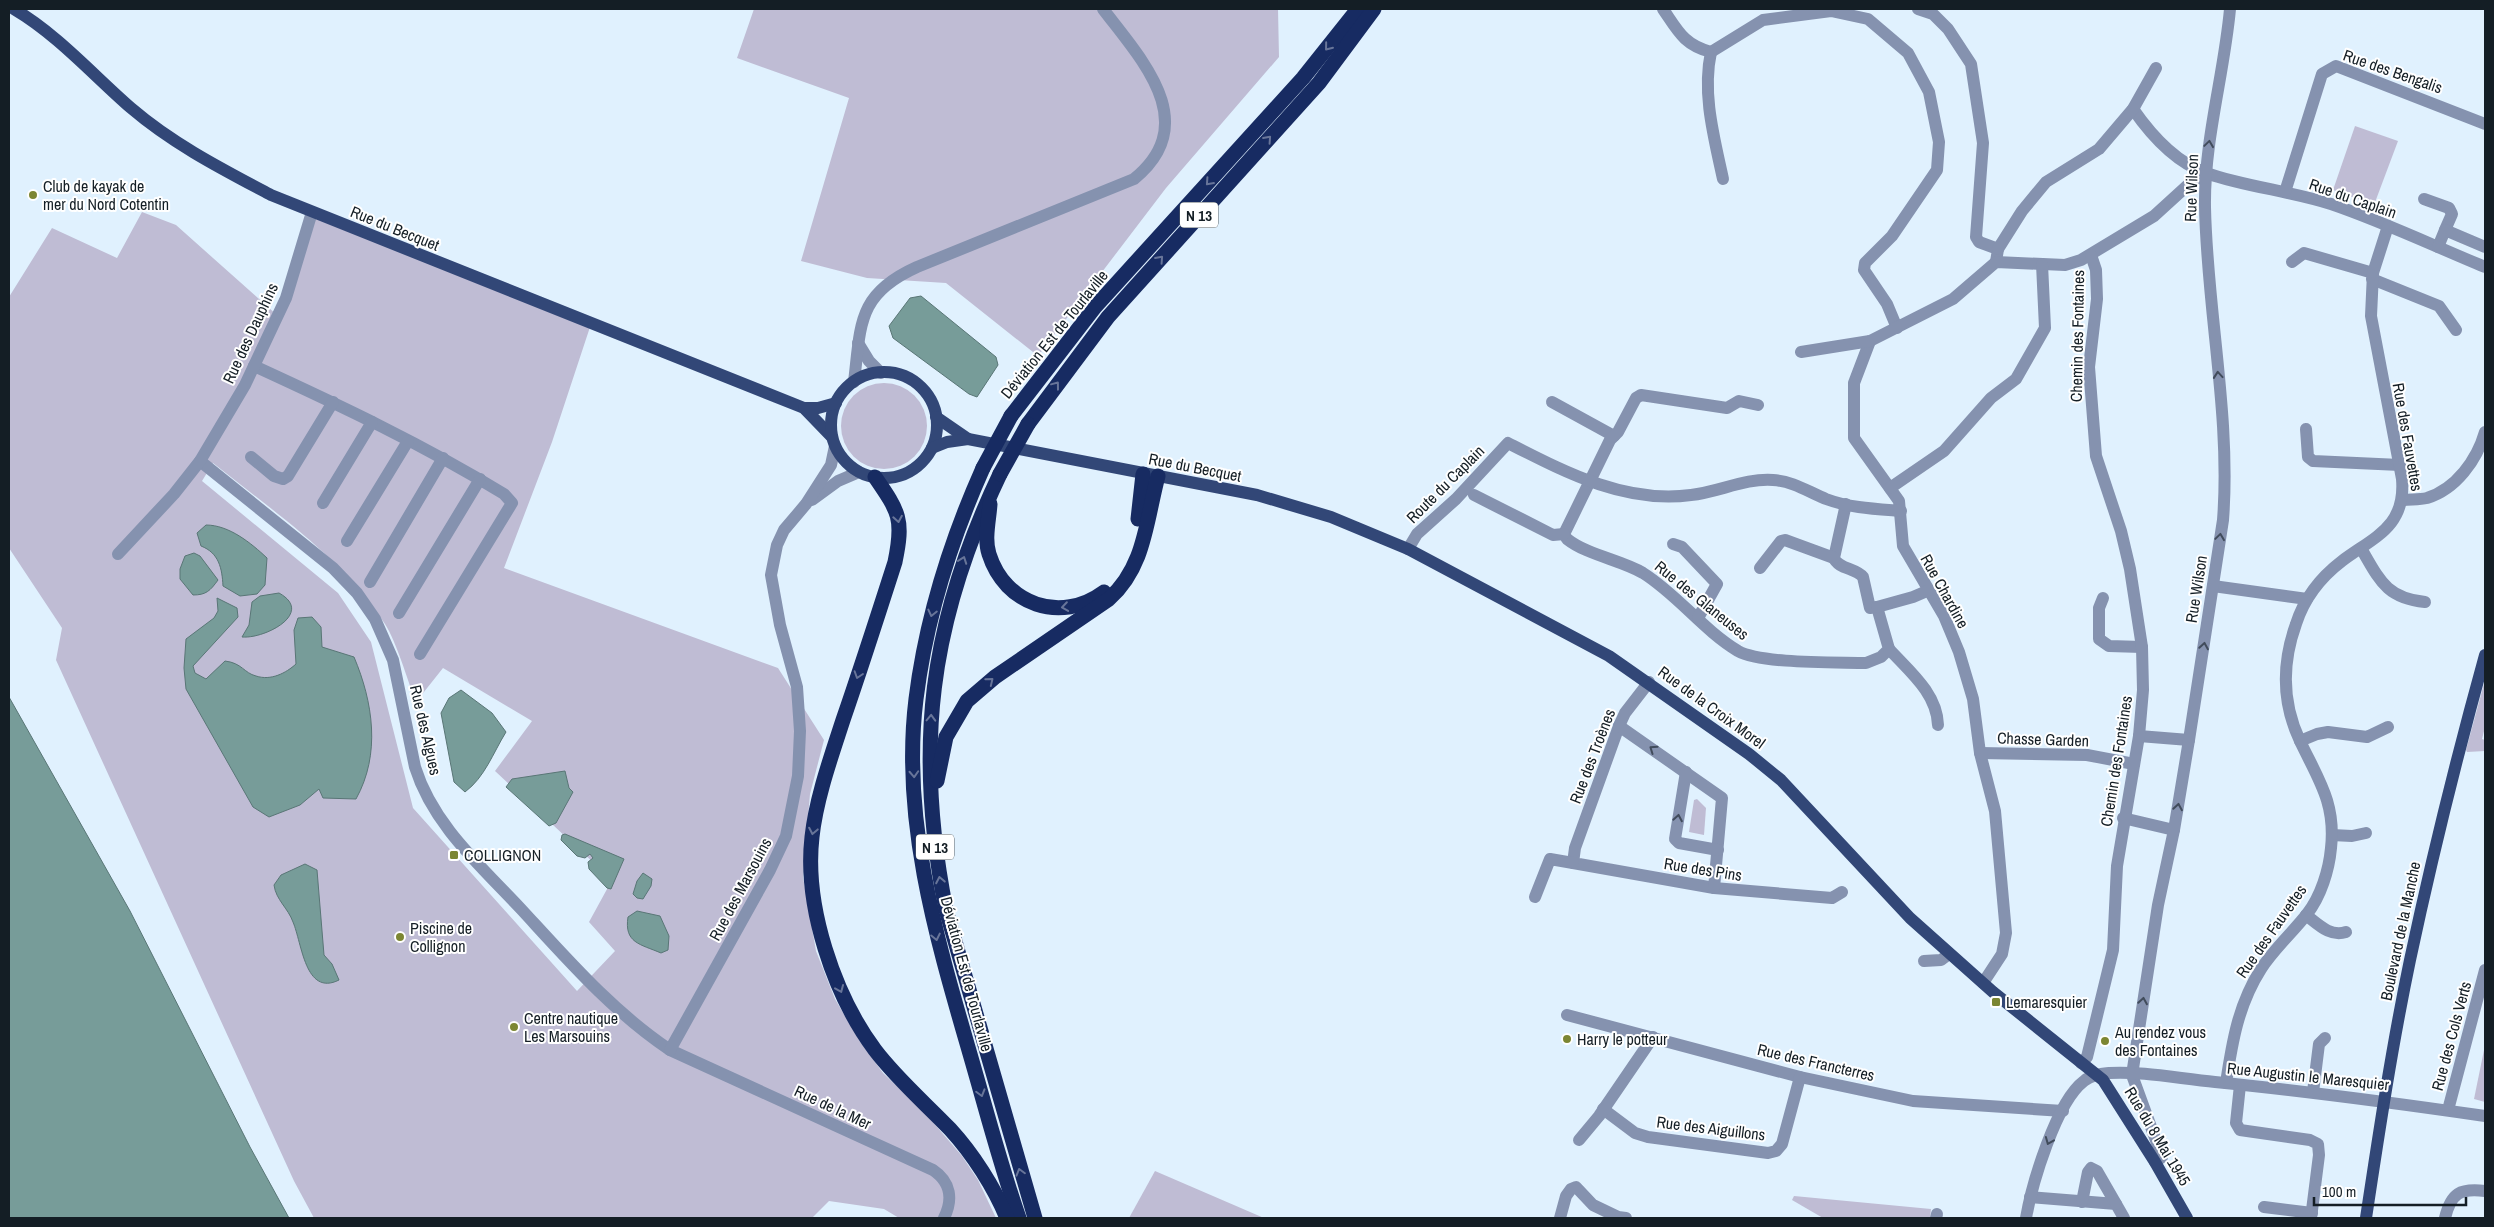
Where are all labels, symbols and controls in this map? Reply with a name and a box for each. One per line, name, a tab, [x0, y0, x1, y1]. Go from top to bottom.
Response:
one-way arrow	[1326, 41, 1334, 50]
street label: Rue des Bengalis	[2340, 44, 2446, 98]
one-way arrow	[1263, 135, 1272, 144]
one-way arrow	[2204, 139, 2214, 148]
street label: Rue Wilson	[2179, 154, 2203, 222]
street label: Rue du Caplain	[2306, 173, 2400, 223]
place label: Club de kayak de mer du Nord Cotentin	[43, 175, 169, 215]
one-way arrow	[1206, 176, 1215, 185]
marker: Club de kayak de mer du Nord Cotentin	[27, 189, 39, 201]
street label: Rue du Becquet	[347, 200, 443, 256]
road number: N 13	[1180, 202, 1218, 228]
one-way arrow	[1154, 256, 1163, 265]
street label: Déviation Est de Tourlaville	[995, 265, 1113, 403]
street label: Chemin des Fontaines	[2065, 270, 2089, 402]
street label: Rue des Dauphins	[217, 279, 283, 387]
one-way arrow	[2212, 371, 2223, 379]
one-way arrow	[1050, 381, 1059, 391]
street label: Rue des Fauvettes	[2388, 381, 2428, 493]
street label: Route du Caplain	[1401, 440, 1489, 528]
street label: Rue du Becquet	[1147, 447, 1244, 487]
one-way arrow	[892, 515, 902, 524]
one-way arrow	[2215, 533, 2225, 542]
street label: Rue Chardine	[1916, 550, 1974, 632]
street label: Rue Wilson	[2180, 554, 2212, 624]
street label: Rue des Glaneuses	[1650, 555, 1754, 645]
one-way arrow	[957, 556, 967, 564]
one-way arrow	[1061, 601, 1069, 612]
one-way arrow	[927, 609, 938, 618]
one-way arrow	[2198, 642, 2208, 651]
street label: Rue de la Croix Morel	[1654, 661, 1770, 753]
one-way arrow	[854, 671, 864, 679]
one-way arrow	[985, 677, 994, 686]
street label: Rue des Algues	[405, 683, 447, 777]
street label: Chemin des Fontaines	[2095, 694, 2137, 828]
street label: Rue des Troènes	[1564, 705, 1620, 807]
one-way arrow	[926, 714, 936, 722]
street label: Chasse Garden	[1997, 726, 2089, 752]
one-way arrow	[1649, 746, 1659, 755]
one-way arrow	[909, 770, 920, 778]
one-way arrow	[2172, 802, 2183, 810]
one-way arrow	[1673, 814, 1683, 822]
one-way arrow	[809, 827, 819, 836]
street label: Rue des Marsouins	[704, 834, 776, 944]
road number: N 13	[916, 834, 954, 860]
place label: COLLIGNON	[464, 844, 541, 866]
marker: COLLIGNON	[448, 849, 460, 861]
street label: Rue des Pins	[1662, 852, 1744, 886]
street label: Boulevard de la Manche	[2375, 860, 2425, 1002]
one-way arrow	[935, 876, 946, 885]
street label: Rue des Fauvettes	[2231, 880, 2311, 982]
street label: Déviation Est de Tourlaville	[936, 894, 998, 1054]
place label: Piscine de Collignon	[410, 917, 472, 957]
marker: Piscine de Collignon	[394, 931, 406, 943]
one-way arrow	[930, 932, 941, 941]
street label: Rue des Cols Verts	[2426, 979, 2476, 1093]
one-way arrow	[834, 984, 845, 993]
place label: Lemaresquier	[2006, 991, 2088, 1013]
marker: Lemaresquier	[1990, 996, 2002, 1008]
one-way arrow	[2138, 997, 2148, 1005]
place label: Centre nautique Les Marsouins	[524, 1007, 618, 1047]
marker: Centre nautique Les Marsouins	[508, 1021, 520, 1033]
place label: Au rendez vous des Fontaines	[2114, 1021, 2206, 1061]
place label: Harry le potteur	[1577, 1028, 1668, 1050]
marker: Harry le potteur	[1561, 1033, 1573, 1045]
marker: Au rendez vous des Fontaines	[2099, 1035, 2111, 1047]
street label: Rue des Francterres	[1755, 1038, 1877, 1086]
street label: Rue Augustin le Maresquier	[2226, 1057, 2391, 1096]
street label: Rue de la Mer	[791, 1080, 876, 1135]
street label: Rue du 8 Mai 1945	[2120, 1083, 2196, 1189]
one-way arrow	[976, 1088, 986, 1097]
street label: Rue des Aiguillons	[1655, 1110, 1767, 1146]
one-way arrow	[2044, 1136, 2055, 1145]
one-way arrow	[1016, 1168, 1026, 1176]
scale bar	[2314, 1174, 2466, 1206]
text: 100 m	[2322, 1181, 2356, 1202]

